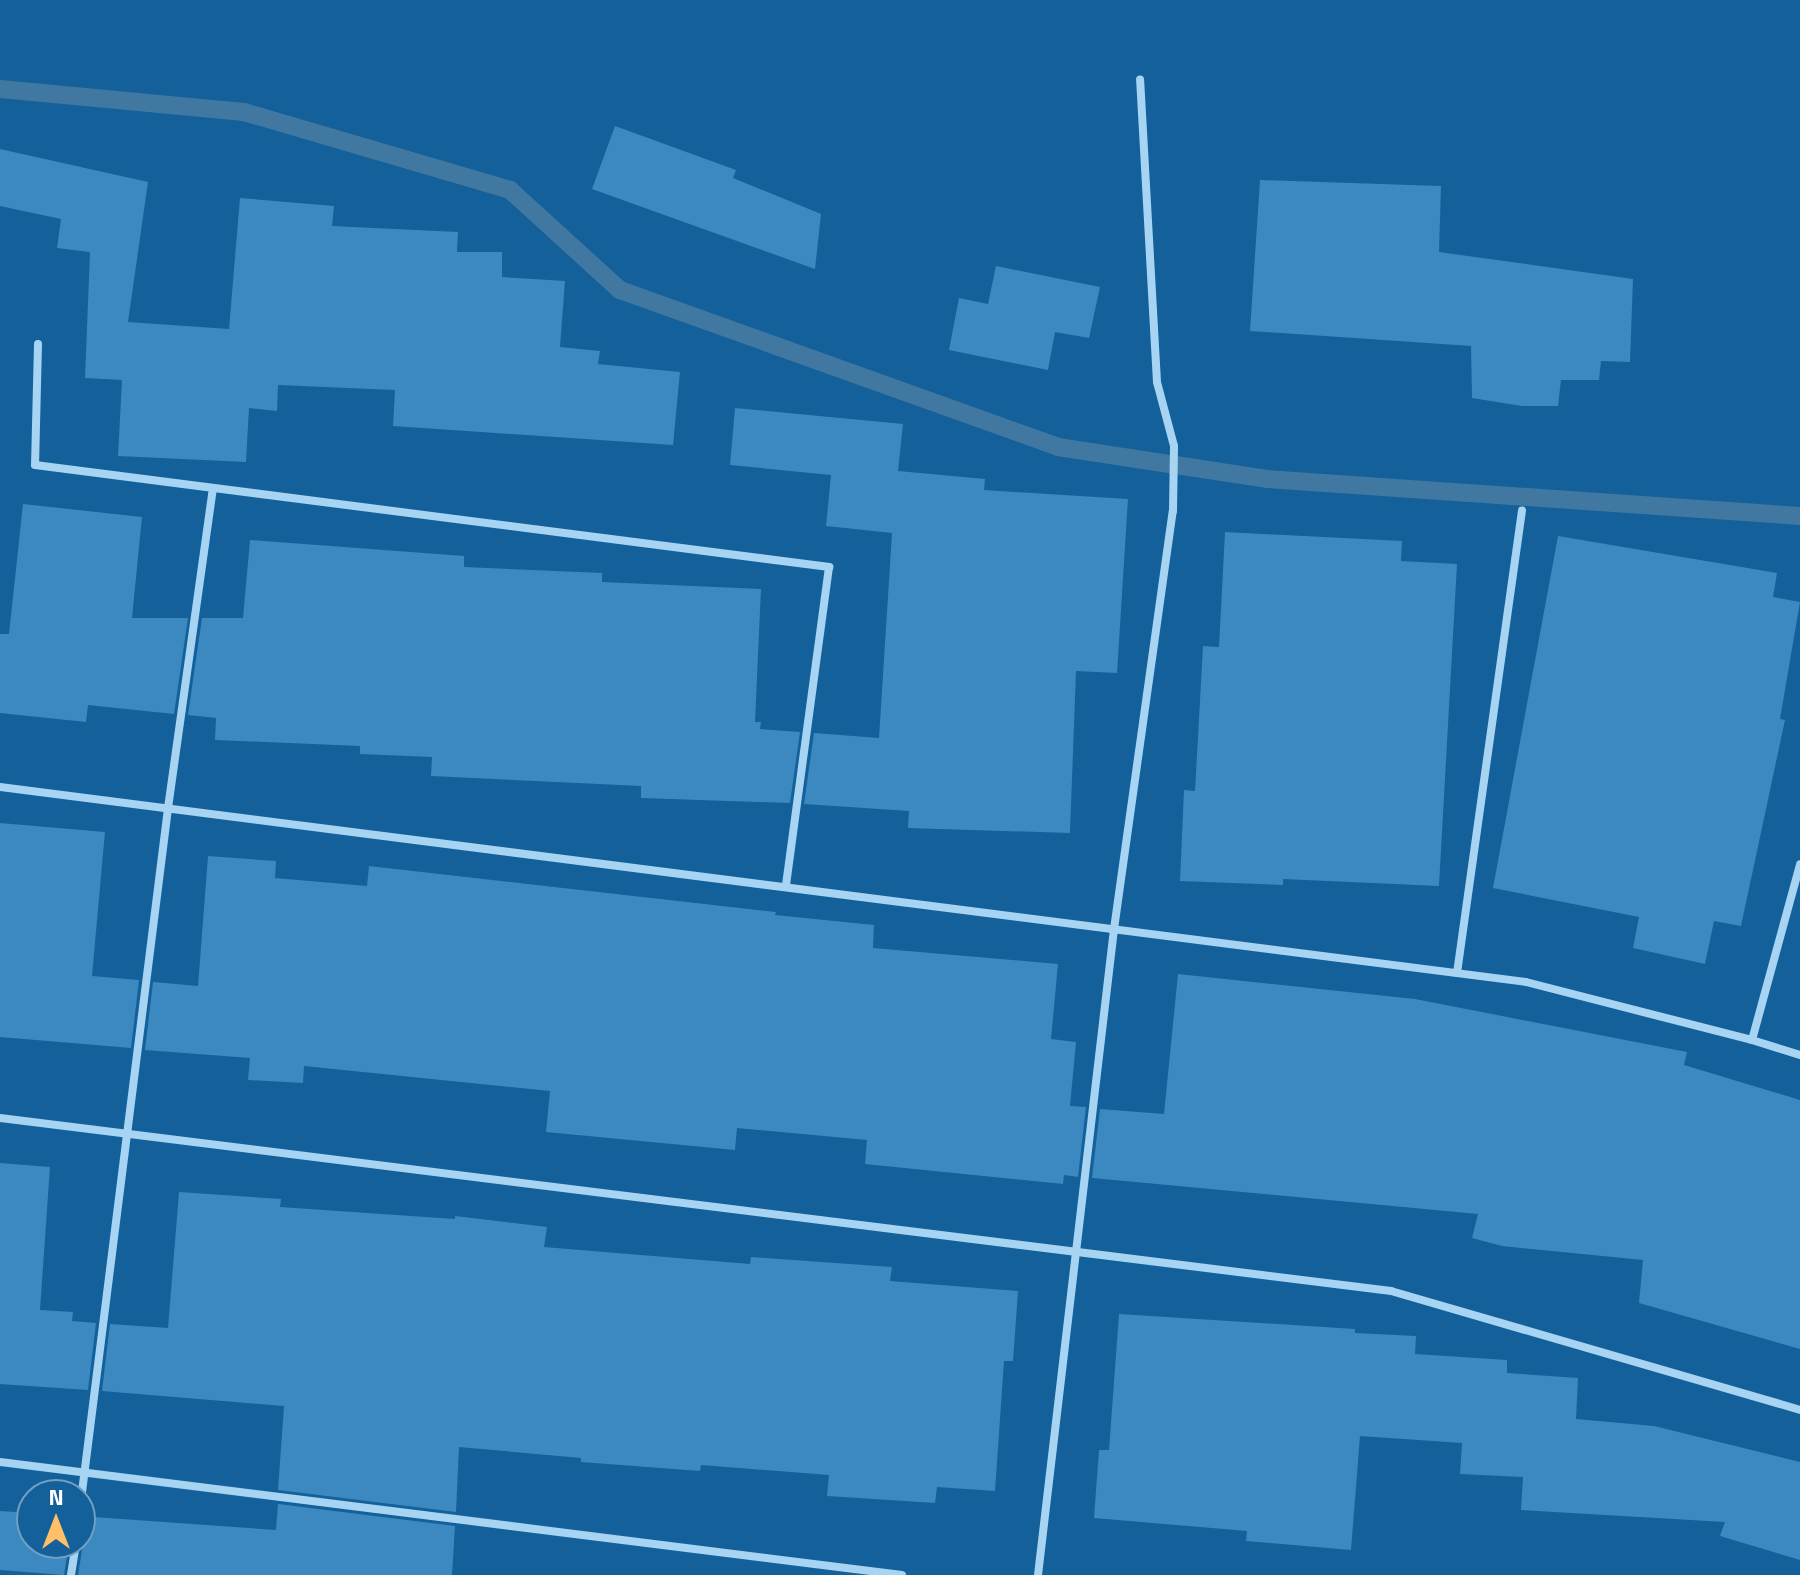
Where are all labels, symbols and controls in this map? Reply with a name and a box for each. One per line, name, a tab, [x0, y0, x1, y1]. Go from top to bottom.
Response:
north arrow	[16, 1479, 96, 1559]
text: N	[48, 1480, 64, 1514]

